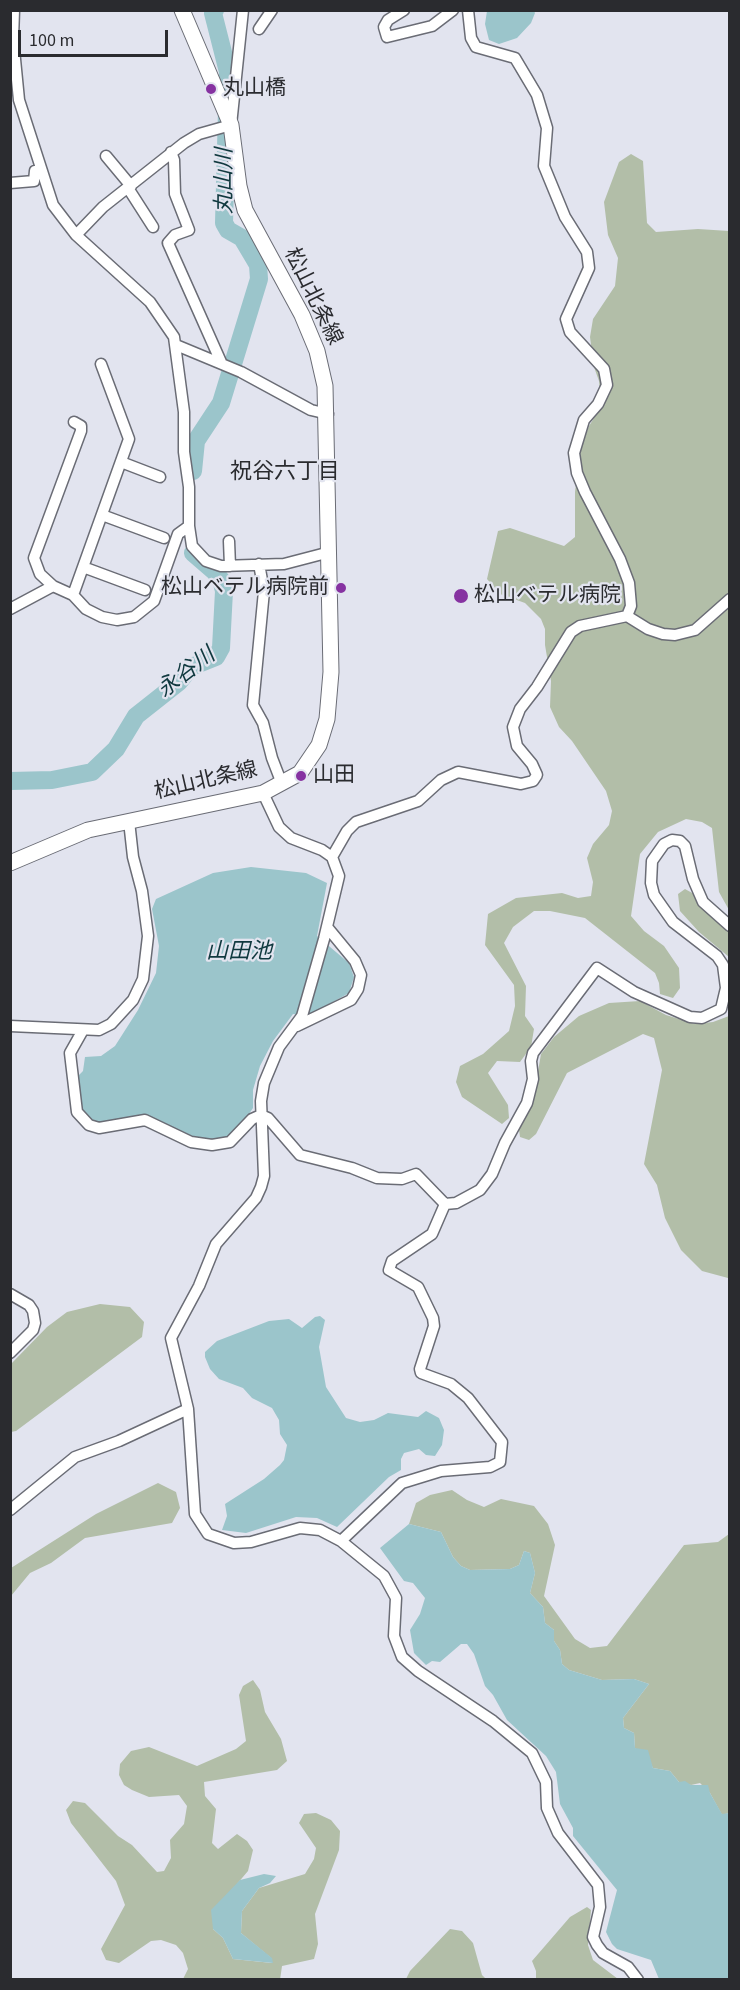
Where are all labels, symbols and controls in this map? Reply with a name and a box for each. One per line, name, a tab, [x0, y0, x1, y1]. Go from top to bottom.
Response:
scale bar	[21, 18, 171, 56]
text: 100 m	[29, 28, 74, 53]
place label: 丸山橋	[223, 76, 286, 102]
marker: 丸山橋	[204, 82, 218, 96]
water label: 丸山川	[213, 148, 239, 214]
street label: 松山北条線	[278, 244, 346, 350]
district label: 祝谷六丁目	[230, 460, 340, 486]
place label: 松山ベテル病院前	[161, 575, 329, 601]
marker: 松山ベテル病院前	[334, 581, 348, 595]
place label: 松山ベテル病院	[474, 583, 621, 609]
marker: 松山ベテル病院	[452, 587, 470, 605]
water label: 永谷川	[153, 643, 221, 705]
street label: 松山北条線	[152, 758, 260, 806]
place label: 山田	[313, 763, 355, 789]
marker: 山田	[294, 769, 308, 783]
water label: 山田池	[206, 940, 272, 966]

